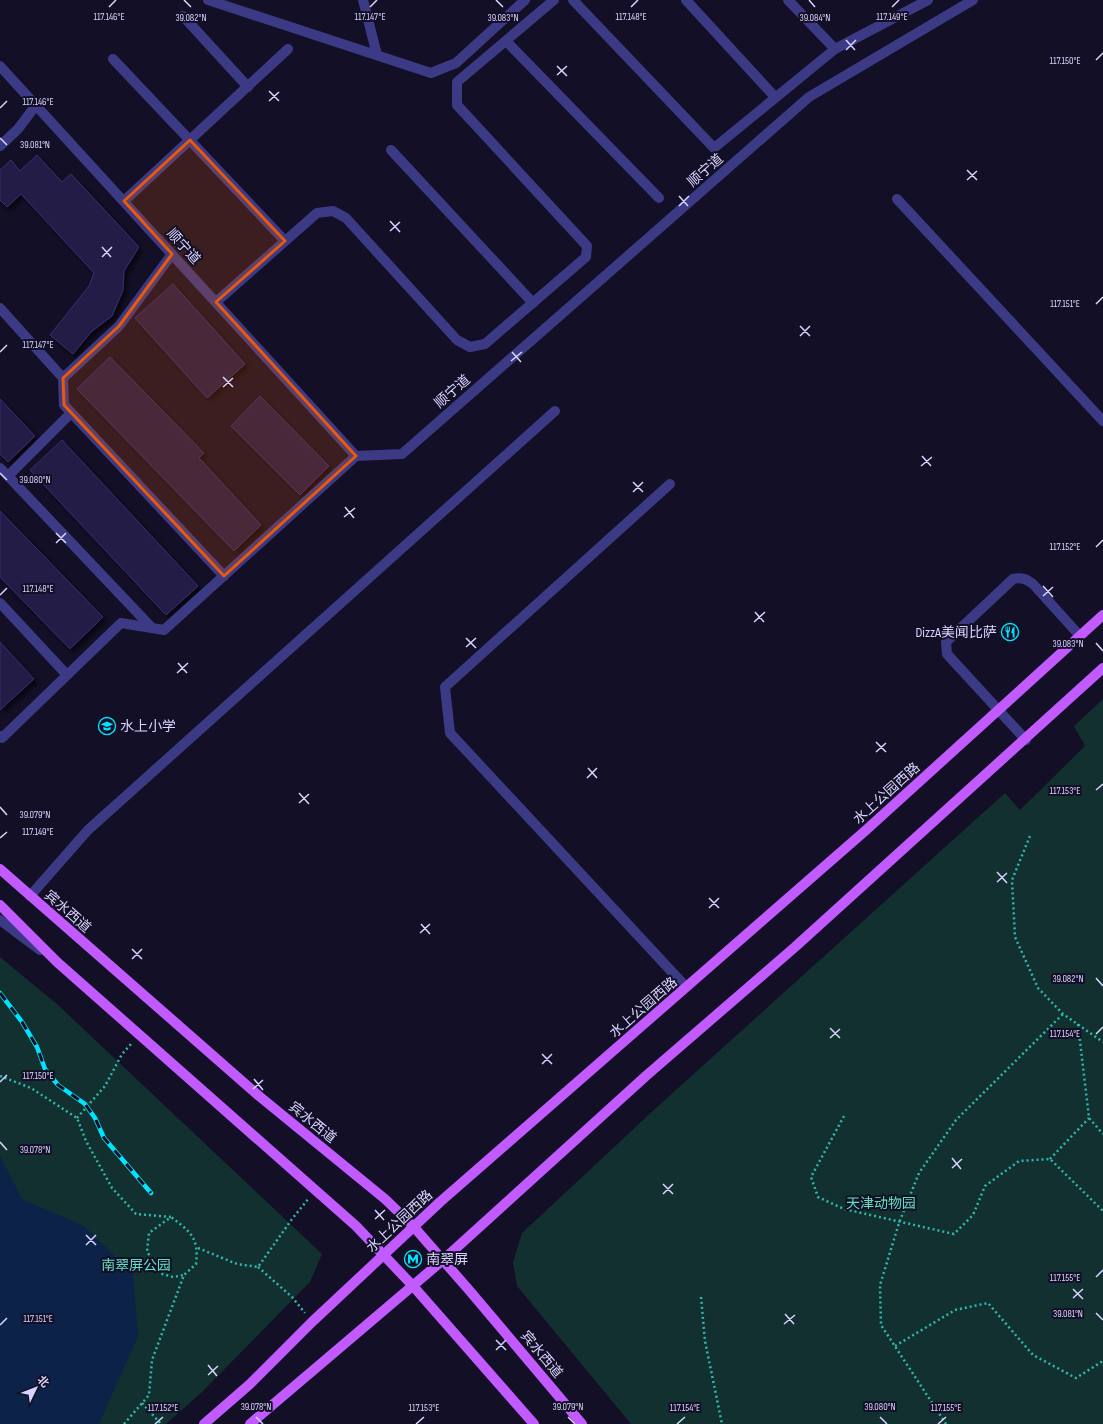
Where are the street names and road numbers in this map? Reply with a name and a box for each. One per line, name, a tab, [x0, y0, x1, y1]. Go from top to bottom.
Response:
street label: 顺宁道	[684, 150, 727, 191]
street label: 顺宁道	[163, 225, 204, 268]
street label: 顺宁道	[431, 371, 474, 412]
street label: 水上公园西路	[849, 759, 923, 828]
street label: 宾水西道	[41, 887, 94, 936]
street label: 水上公园西路	[606, 973, 681, 1041]
street label: 宾水西道	[286, 1098, 340, 1147]
street label: 水上公园西路	[363, 1187, 436, 1256]
street label: 宾水西道	[517, 1327, 566, 1381]

